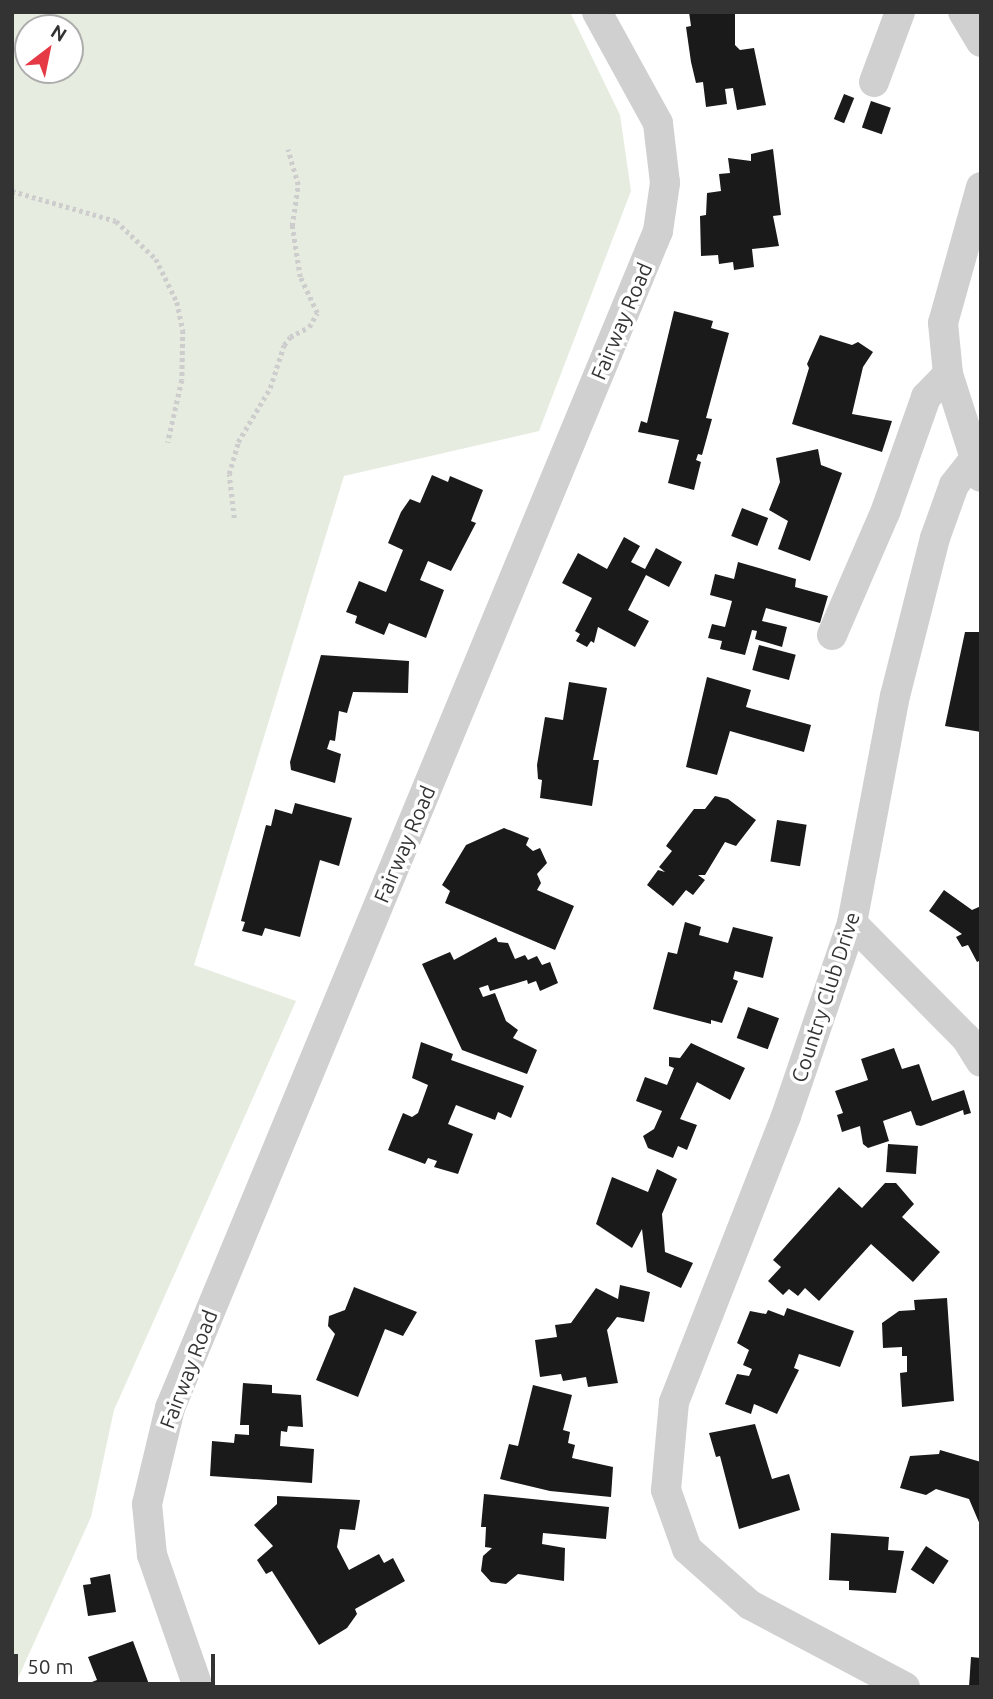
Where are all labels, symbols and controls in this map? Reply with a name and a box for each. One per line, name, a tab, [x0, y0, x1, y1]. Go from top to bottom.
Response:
north arrow	[14, 14, 84, 84]
text: N	[47, 20, 71, 46]
street label: Fairway Road	[585, 259, 657, 383]
street label: Fairway Road	[368, 782, 440, 906]
street label: Country Club Drive	[786, 909, 864, 1085]
street label: Fairway Road	[154, 1306, 222, 1432]
scale bar	[18, 1640, 219, 1684]
text: 50 m	[27, 1654, 74, 1678]

